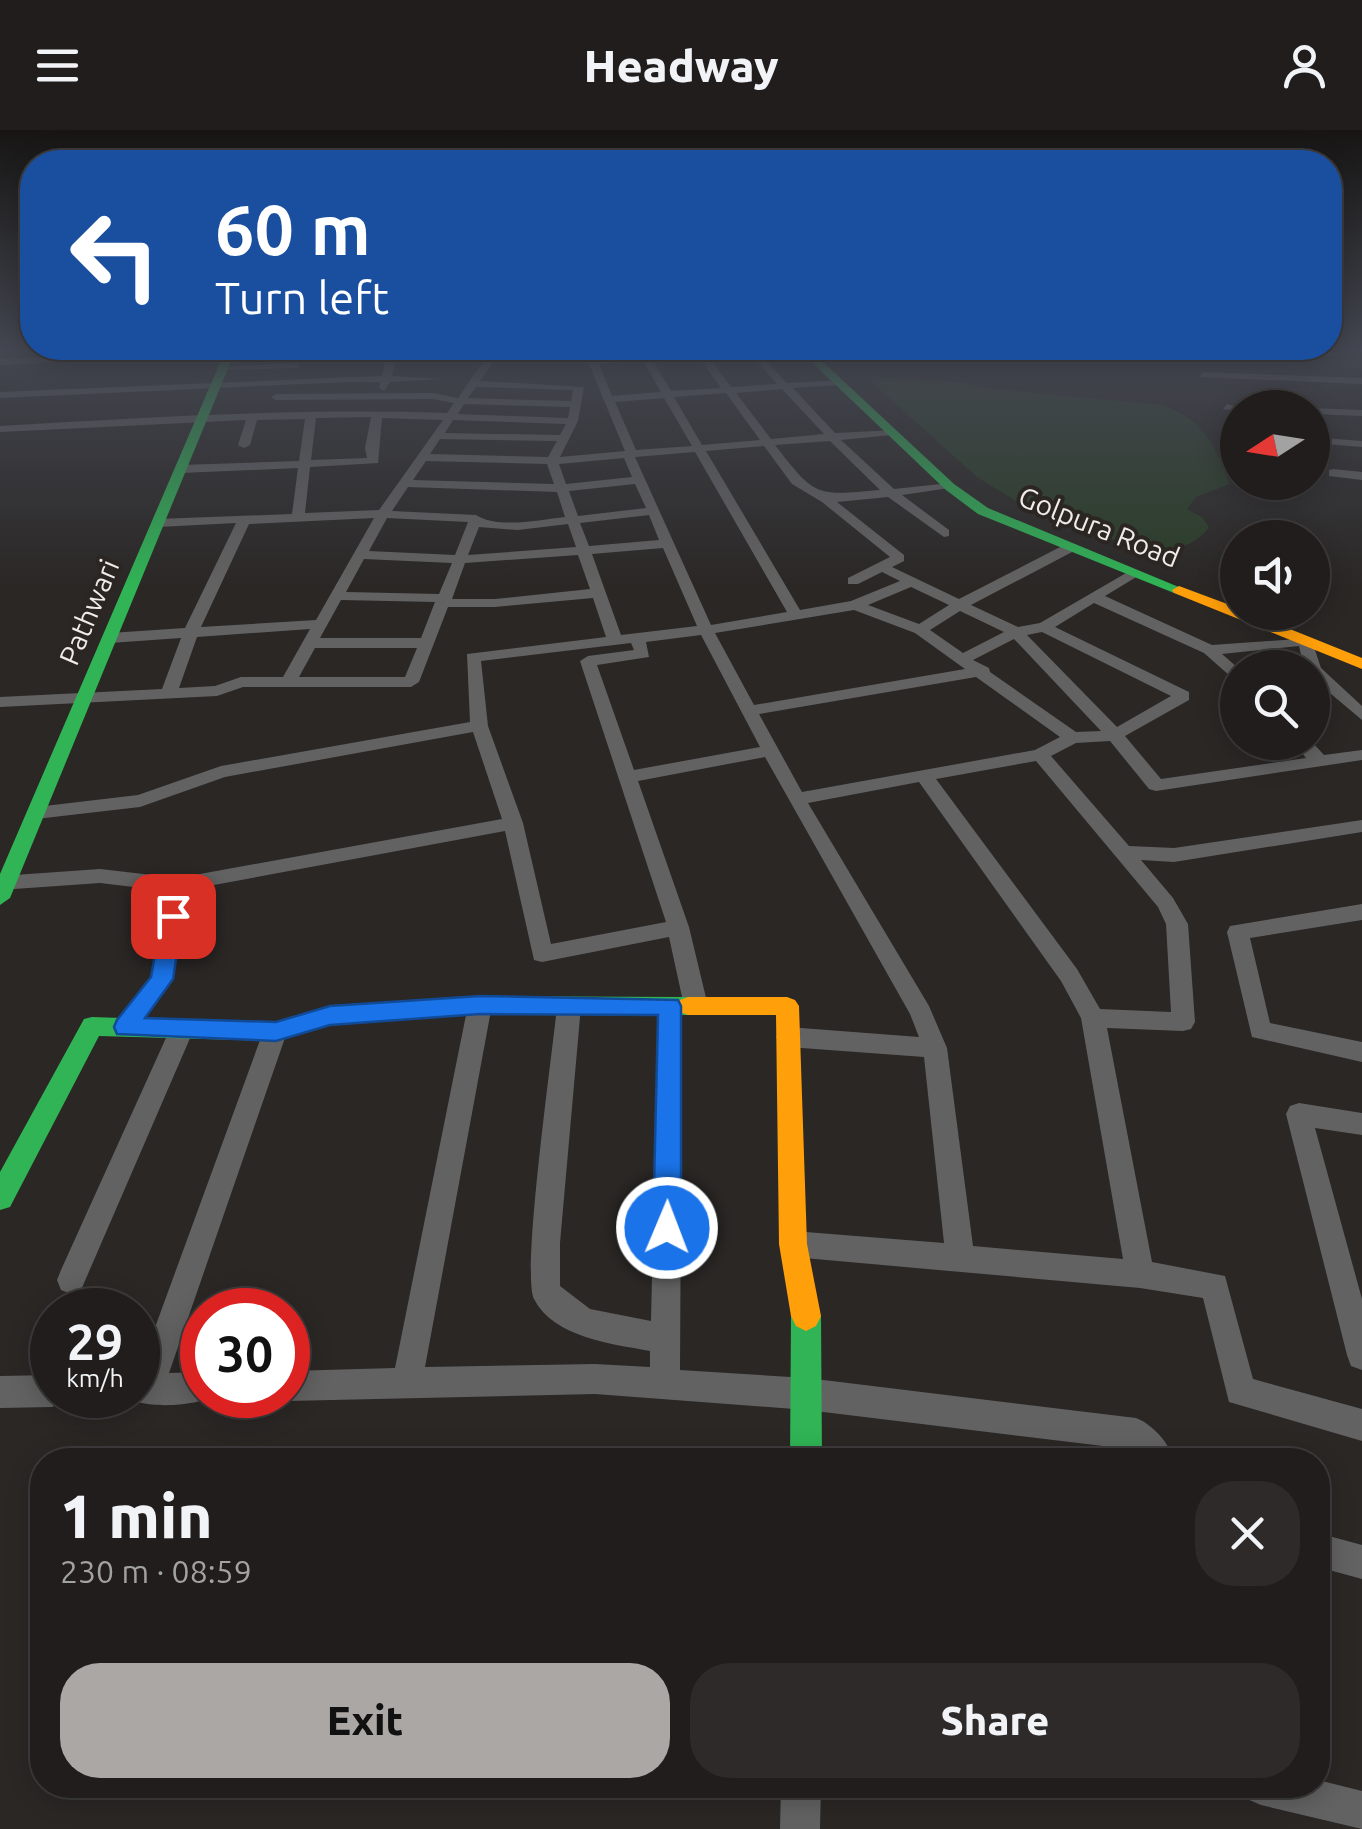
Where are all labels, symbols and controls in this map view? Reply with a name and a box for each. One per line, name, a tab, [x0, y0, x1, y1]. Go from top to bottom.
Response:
icon: menu	[30, 38, 85, 93]
icon: person	[1277, 38, 1332, 93]
text: Headway	[583, 40, 779, 91]
icon: left	[50, 190, 180, 320]
text: 60 m	[215, 190, 371, 268]
text: Turn left	[215, 272, 389, 323]
north arrow	[1220, 390, 1330, 500]
map controls	[1220, 390, 1330, 760]
street label: Golpura Road	[1014, 480, 1184, 573]
button: sound	[1220, 520, 1330, 630]
street label: Pathwari	[53, 554, 125, 669]
button: search	[1220, 650, 1330, 760]
pin	[131, 874, 216, 959]
icon: arrive	[146, 889, 201, 944]
position arrow	[615, 1176, 719, 1280]
speed limit sign: 30	[180, 1288, 310, 1418]
text: 29	[67, 1313, 123, 1369]
text: km/h	[66, 1364, 124, 1392]
button: close	[1195, 1481, 1300, 1586]
text: 1 min	[60, 1482, 213, 1549]
text: 230 m · 08:59	[60, 1553, 252, 1589]
button: Exit	[60, 1663, 670, 1778]
button: Share	[690, 1663, 1300, 1778]

